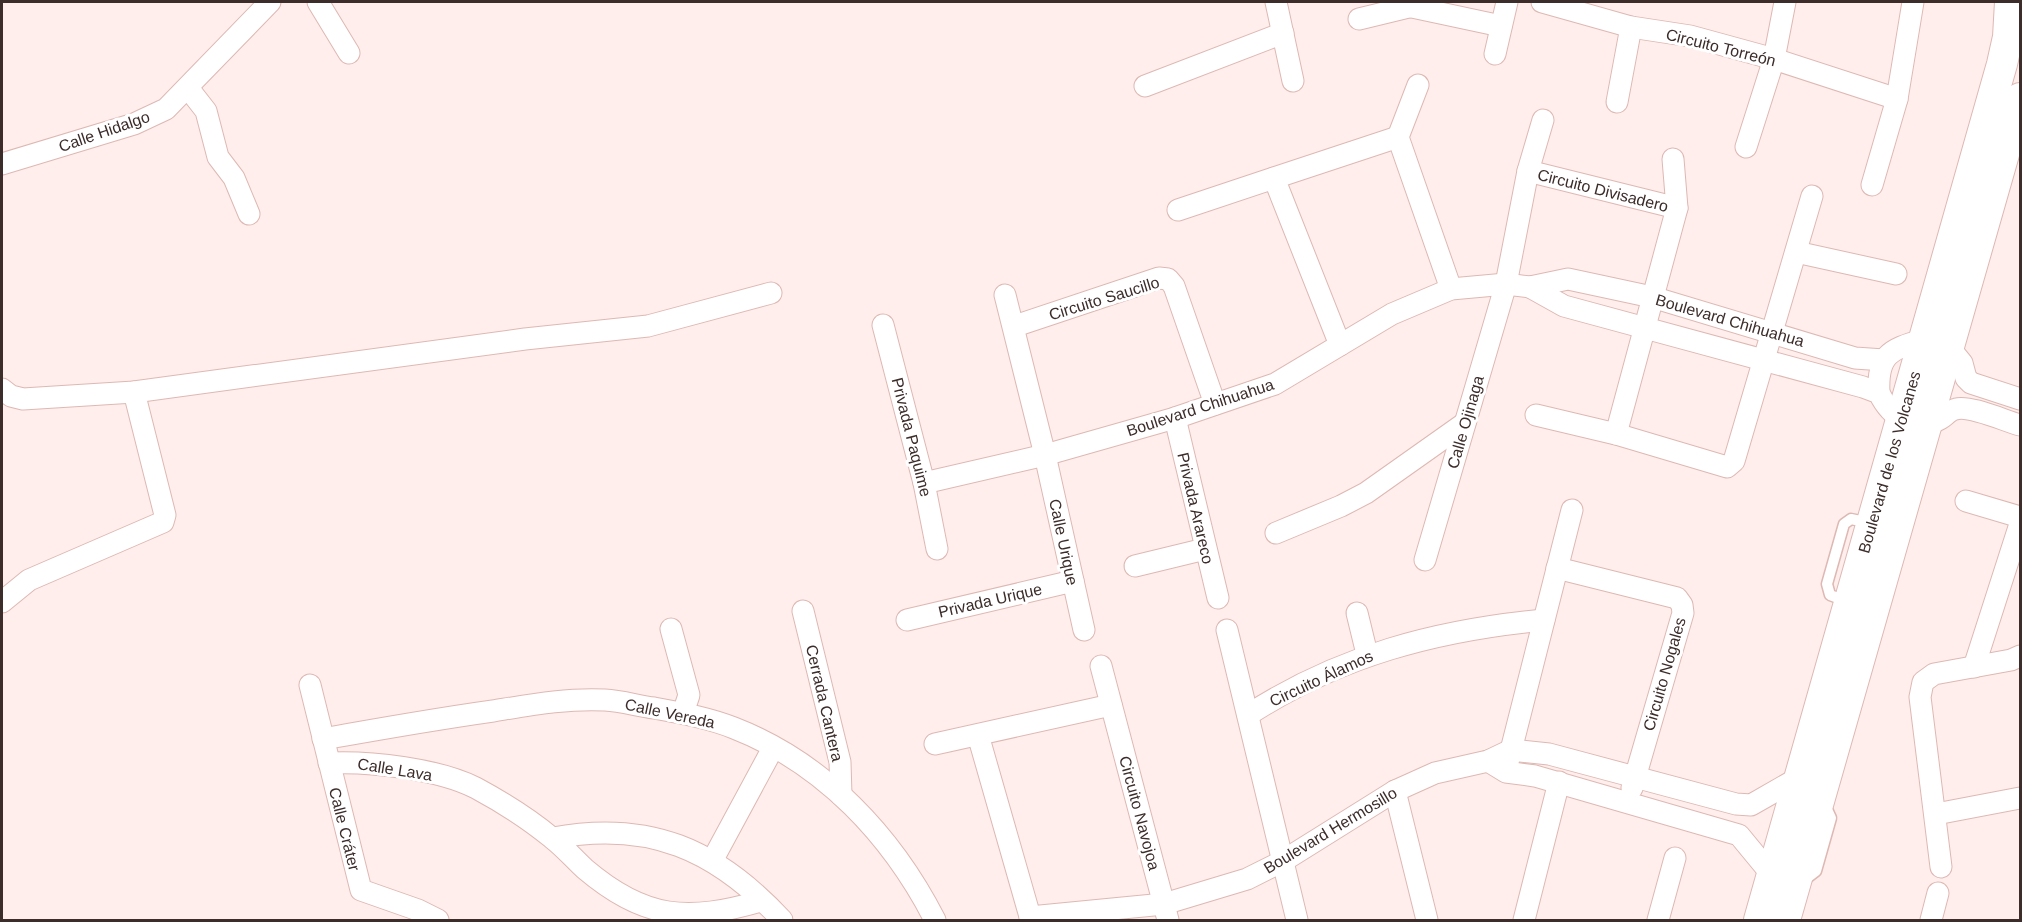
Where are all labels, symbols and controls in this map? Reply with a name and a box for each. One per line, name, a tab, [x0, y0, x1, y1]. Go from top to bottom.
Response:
street label: Circuito Torreón	[1664, 26, 1778, 69]
street label: Calle Hidalgo	[56, 108, 152, 155]
street label: Circuito Divisadero	[1536, 166, 1670, 215]
street label: Circuito Saucillo	[1047, 274, 1162, 323]
street label: Boulevard Chihuahua	[1654, 291, 1806, 350]
street label: Boulevard de los Volcanes	[1855, 369, 1924, 555]
street label: Calle Ojinaga	[1444, 374, 1487, 471]
street label: Privada Paquime	[889, 376, 935, 498]
street label: Boulevard Chihuahua	[1124, 376, 1276, 439]
street label: Privada Arareco	[1174, 451, 1217, 566]
street label: Calle Urique	[1046, 497, 1081, 587]
street label: Privada Urique	[937, 580, 1044, 621]
street label: Circuito Nogales	[1640, 615, 1689, 733]
street label: Cerrada Cantera	[803, 643, 846, 763]
street label: Circuito Álamos	[1266, 646, 1376, 710]
street label: Calle Vereda	[623, 696, 717, 731]
street label: Circuito Navojoa	[1116, 754, 1163, 872]
street label: Calle Lava	[356, 755, 434, 784]
street label: Boulevard Hermosillo	[1261, 784, 1400, 877]
street label: Calle Cráter	[326, 786, 363, 873]

